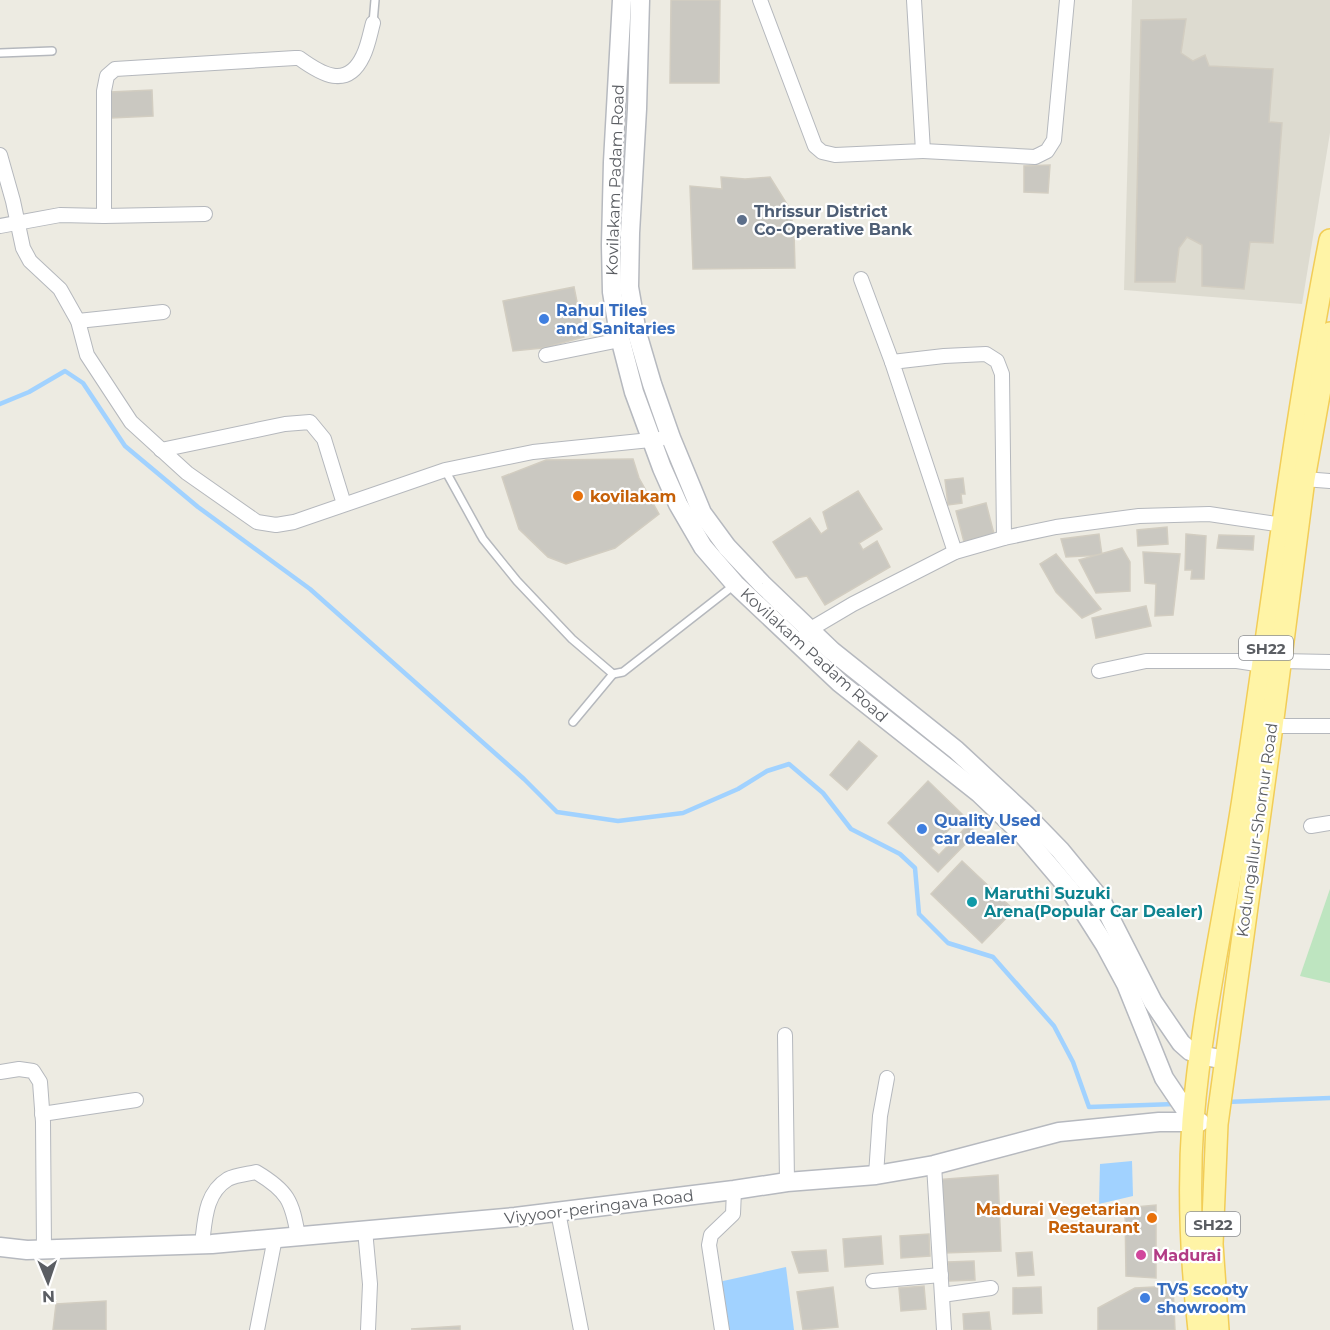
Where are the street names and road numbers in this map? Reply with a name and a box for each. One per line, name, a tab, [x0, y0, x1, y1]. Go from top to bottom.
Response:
street label: Kovilakam Padam Road	[602, 84, 628, 276]
street label: Kovilakam Padam Road	[736, 584, 892, 726]
road number: SH22	[1239, 636, 1293, 660]
street label: Kodungallur-Shornur Road	[1233, 722, 1281, 938]
street label: Viyyoor-peringava Road	[503, 1186, 695, 1228]
road number: SH22	[1186, 1212, 1240, 1236]

